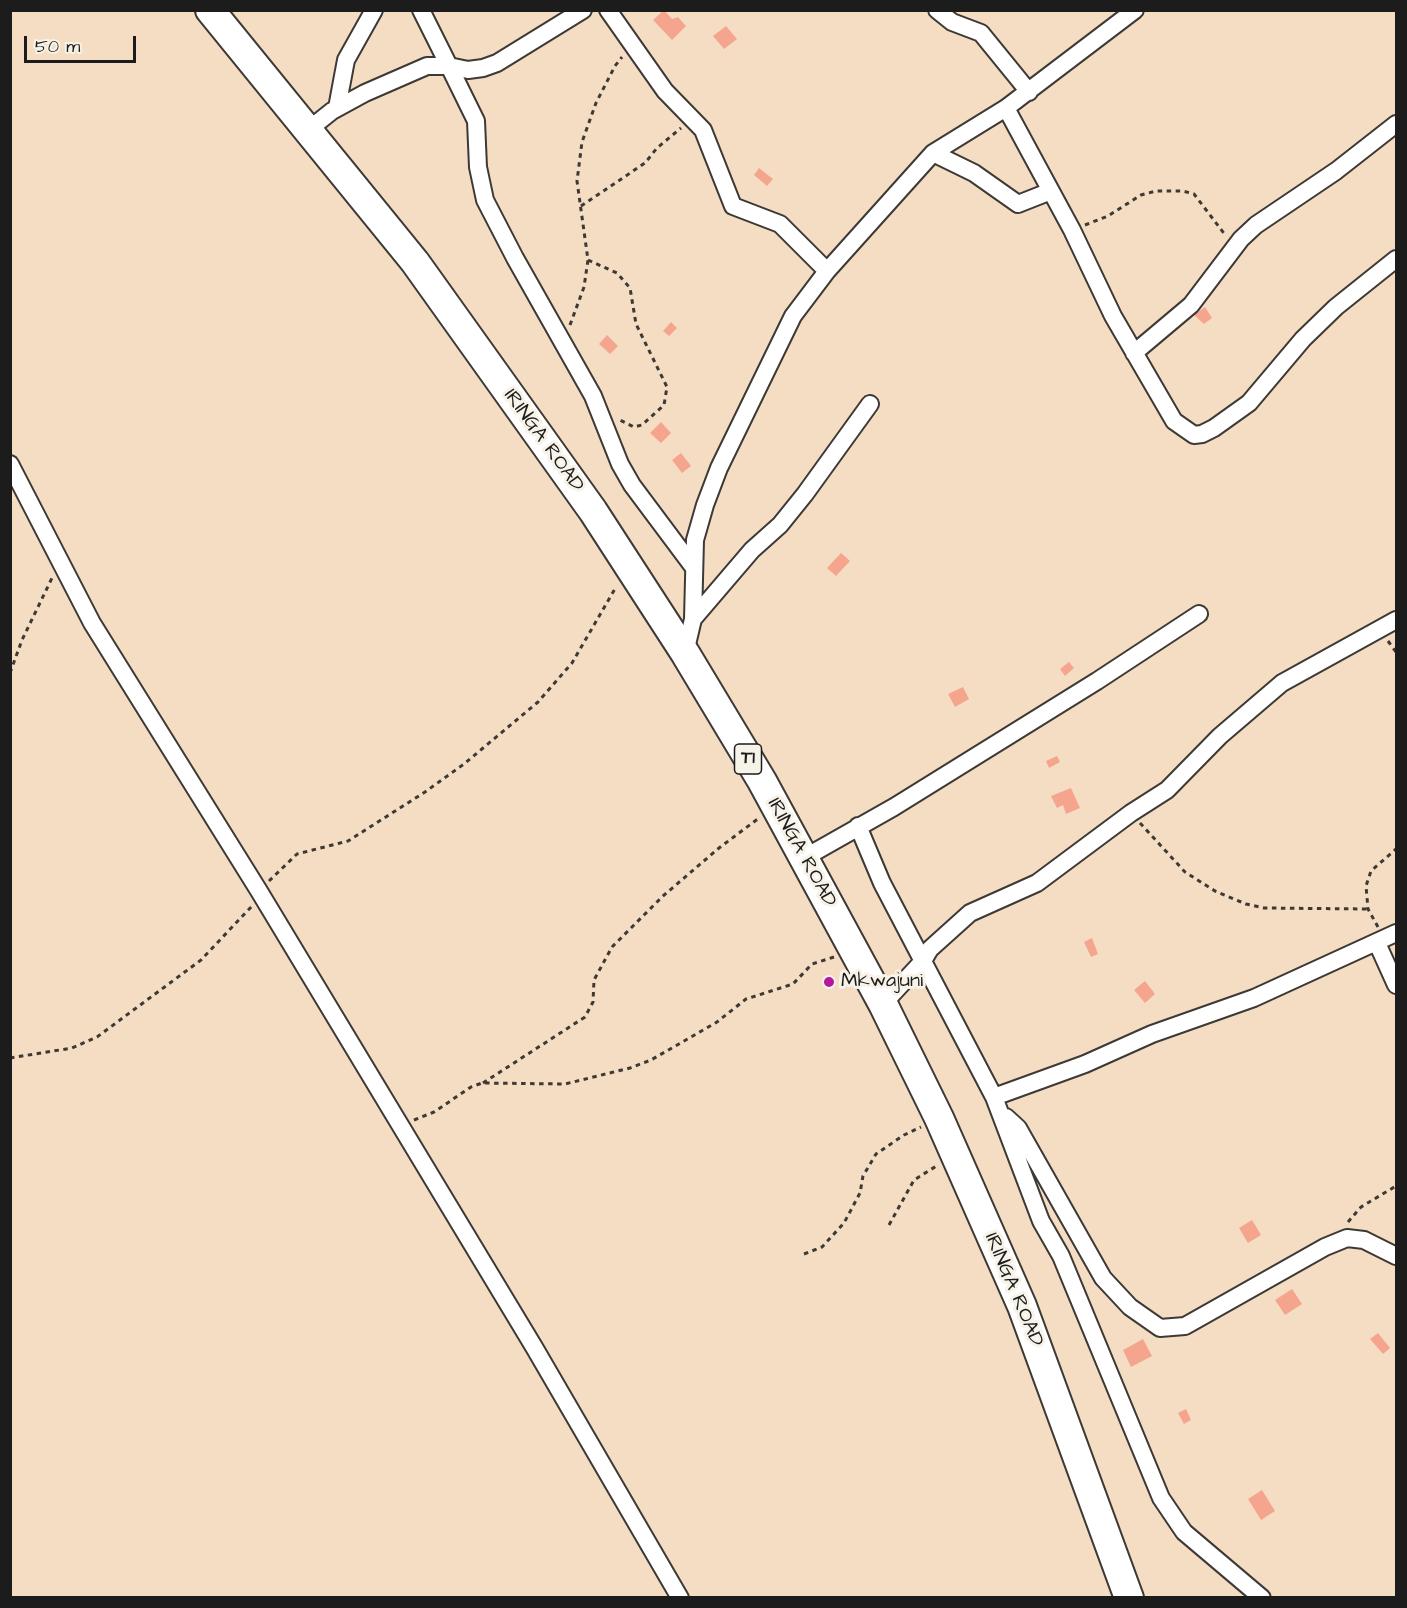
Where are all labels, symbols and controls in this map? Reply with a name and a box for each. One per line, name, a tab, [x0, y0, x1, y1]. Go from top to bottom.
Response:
scale bar	[27, 24, 140, 62]
text: 50 m	[35, 34, 80, 59]
street label: IRINGA ROAD	[498, 385, 588, 497]
road number: T1	[734, 744, 762, 774]
street label: IRINGA ROAD	[761, 794, 841, 912]
place label: Mkwajuni	[841, 970, 923, 994]
marker: Mkwajuni	[822, 975, 836, 989]
street label: IRINGA ROAD	[978, 1230, 1048, 1350]

